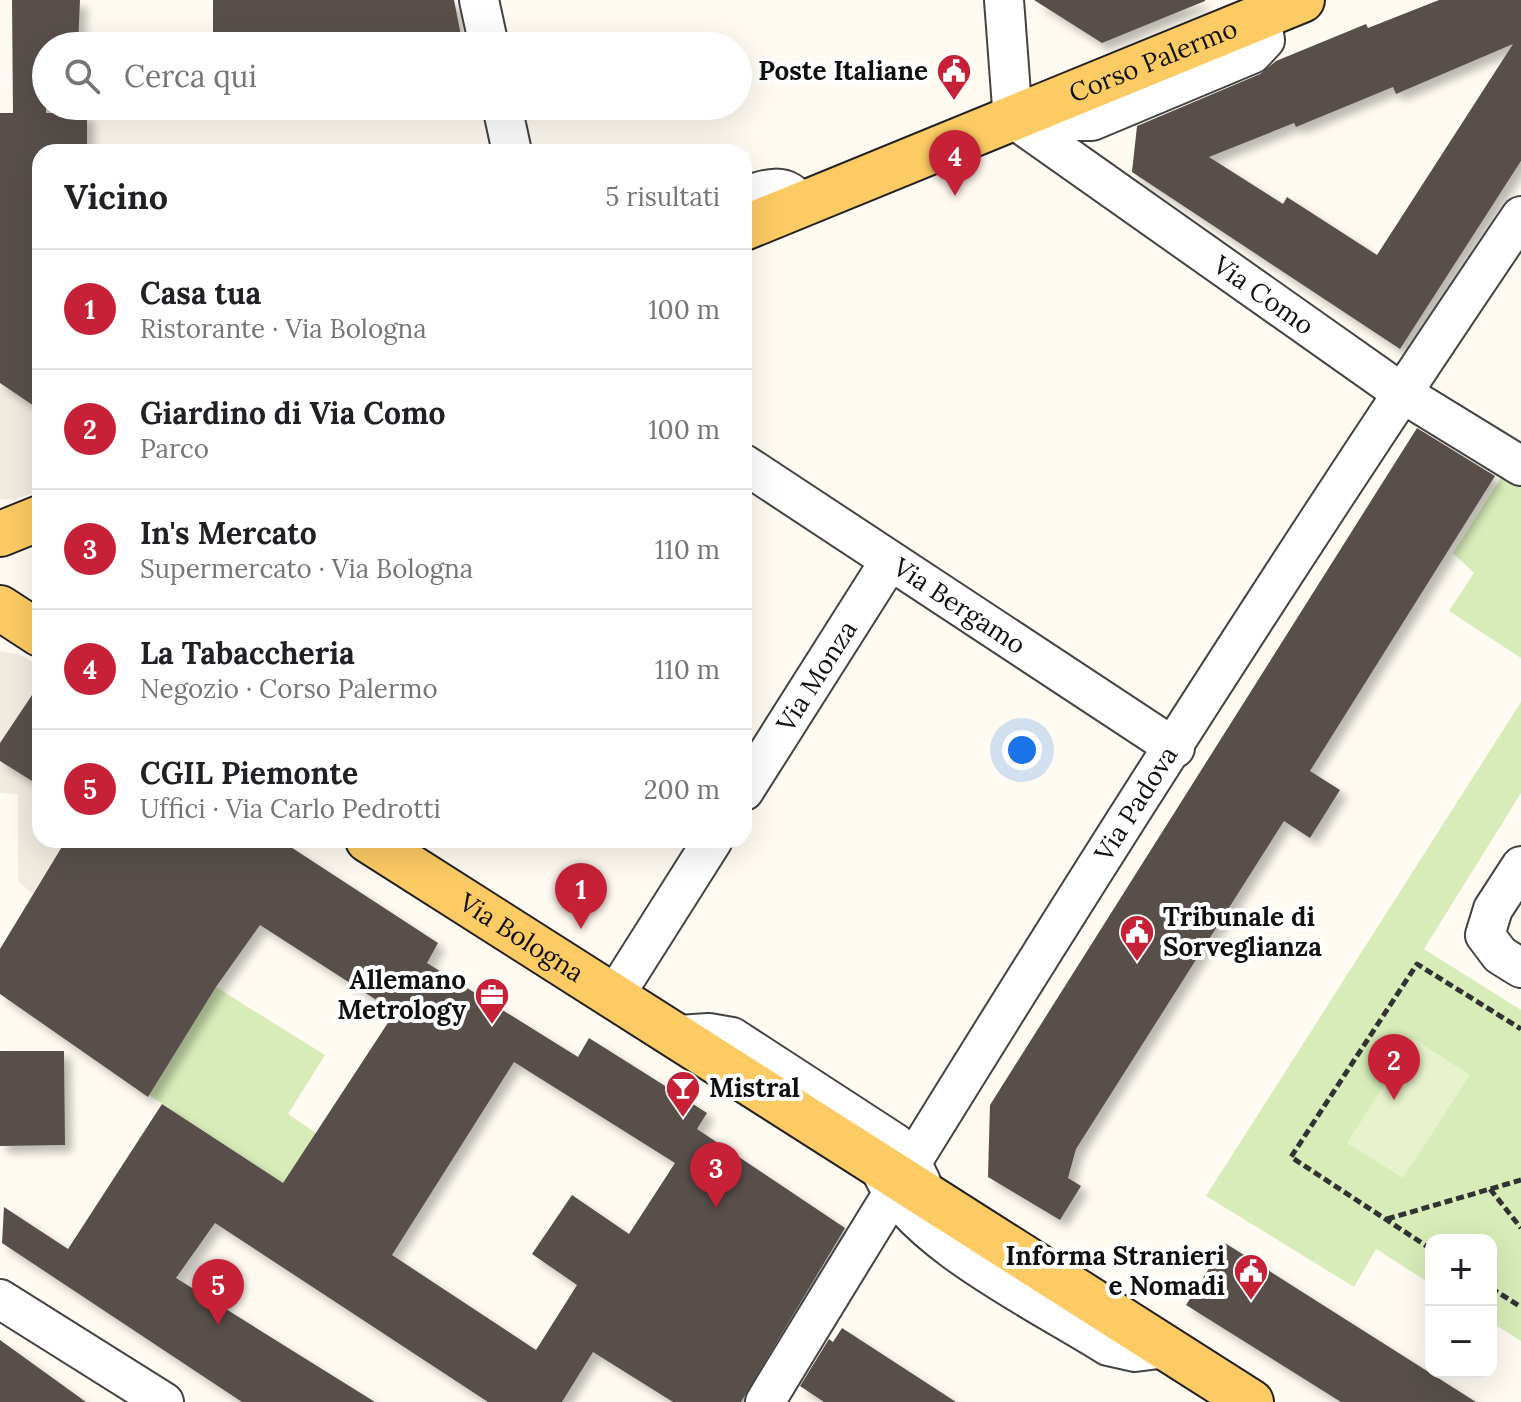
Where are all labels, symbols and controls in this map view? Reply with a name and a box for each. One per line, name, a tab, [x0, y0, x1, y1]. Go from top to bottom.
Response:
street label: Corso Palermo	[1064, 11, 1242, 109]
search box	[32, 32, 752, 120]
public building icon: Poste Italiane	[935, 52, 973, 102]
icon: search	[60, 54, 104, 98]
place label: Poste Italiane	[758, 54, 928, 87]
text: Cerca qui	[124, 57, 257, 95]
pin: 4	[929, 130, 981, 196]
text: Vicino	[64, 175, 168, 218]
text: 5 risultati	[605, 180, 720, 213]
street label: Via Como	[1206, 247, 1321, 342]
text: Casa tua	[140, 274, 261, 312]
text: 1	[85, 293, 95, 326]
text: 100 m	[648, 293, 720, 326]
text: Ristorante · Via Bologna	[140, 312, 427, 345]
text: Giardino di Via Como	[140, 394, 446, 432]
text: 2	[83, 413, 97, 446]
text: 100 m	[648, 413, 720, 446]
text: Parco	[140, 432, 209, 465]
text: In's Mercato	[140, 514, 317, 552]
text: 3	[83, 533, 97, 566]
text: 110 m	[655, 533, 720, 566]
street label: Via Bergamo	[886, 549, 1032, 661]
text: Supermercato · Via Bologna	[140, 552, 473, 585]
street label: Via Monza	[768, 614, 864, 739]
text: La Tabaccheria	[140, 634, 355, 672]
text: 4	[83, 653, 97, 686]
text: 110 m	[655, 653, 720, 686]
text: Negozio · Corso Palermo	[140, 672, 438, 705]
your location	[1002, 730, 1042, 770]
street label: Via Padova	[1086, 740, 1184, 868]
text: CGIL Piemonte	[140, 754, 358, 792]
text: 5	[83, 773, 97, 806]
text: 200 m	[644, 773, 720, 806]
text: Uffici · Via Carlo Pedrotti	[140, 792, 441, 825]
pin: 1	[555, 863, 607, 929]
street label: Via Bologna	[452, 885, 590, 989]
place label: Tribunale di Sorveglianza	[1163, 900, 1322, 963]
public building icon: Tribunale di Sorveglianza	[1118, 913, 1156, 963]
place label: Allemano Metrology	[337, 963, 467, 1026]
office icon: Allemano Metrology	[473, 976, 511, 1026]
pin: 2	[1368, 1034, 1420, 1100]
bar icon: Mistral	[664, 1069, 702, 1119]
place label: Mistral	[709, 1071, 800, 1104]
pin: 3	[690, 1142, 742, 1208]
map controls	[1425, 1234, 1497, 1378]
button: +	[1425, 1234, 1497, 1306]
place label: Informa Stranieri e Nomadi	[1005, 1239, 1225, 1302]
public building icon: Informa Stranieri e Nomadi	[1232, 1252, 1270, 1302]
pin: 5	[192, 1259, 244, 1325]
button: −	[1425, 1306, 1497, 1378]

